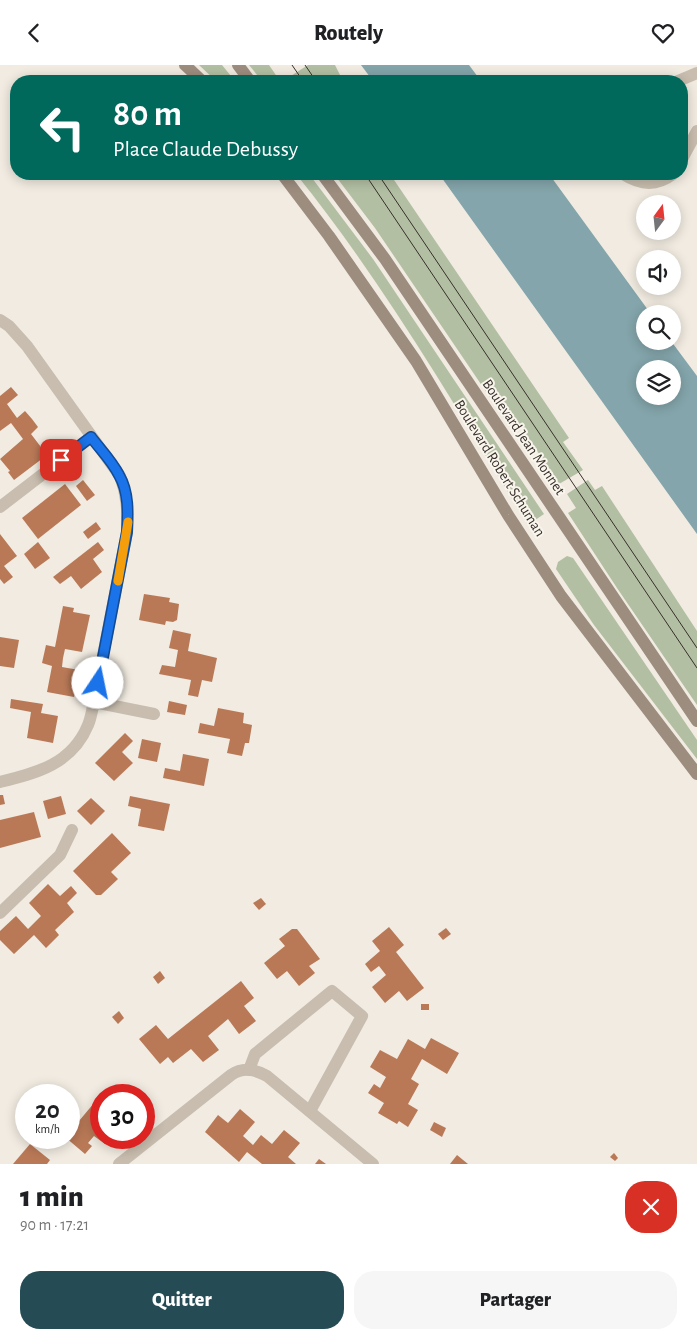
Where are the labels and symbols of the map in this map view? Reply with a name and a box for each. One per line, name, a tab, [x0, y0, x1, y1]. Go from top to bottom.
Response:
north arrow	[636, 195, 681, 240]
street label: Boulevard Jean Monnet	[479, 377, 568, 498]
street label: Boulevard Robert Schuman	[451, 397, 548, 539]
pin	[40, 439, 82, 481]
position arrow	[71, 656, 123, 708]
speed limit sign: 30	[90, 1084, 155, 1149]

